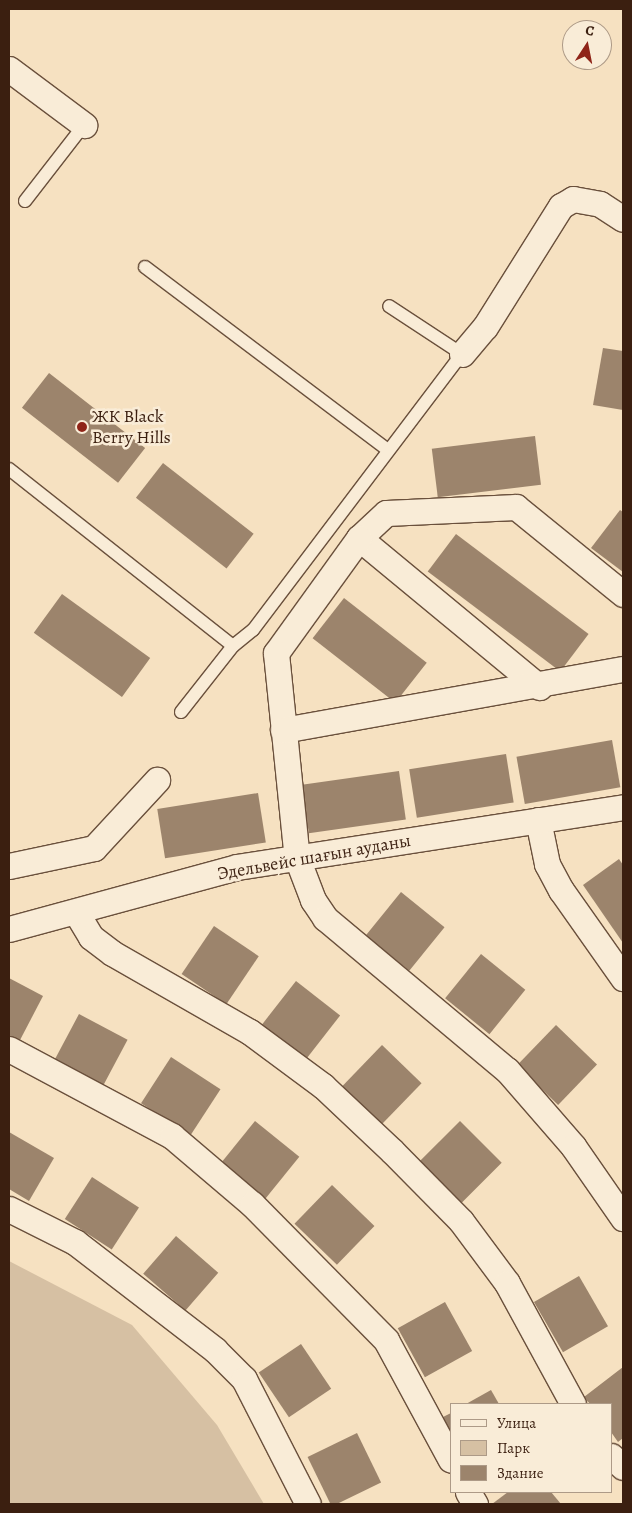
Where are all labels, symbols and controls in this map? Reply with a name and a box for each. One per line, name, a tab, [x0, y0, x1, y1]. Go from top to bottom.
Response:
north arrow	[562, 20, 612, 70]
text: С	[584, 21, 596, 41]
place label: ЖК Black Berry Hills	[92, 406, 171, 448]
marker: ЖК Black Berry Hills	[76, 421, 88, 433]
street label: Эдельвейс шағын ауданы	[216, 829, 412, 885]
legend	[450, 1403, 612, 1493]
text: Улица	[497, 1413, 536, 1433]
text: Парк	[497, 1438, 530, 1458]
text: Здание	[497, 1463, 544, 1483]

